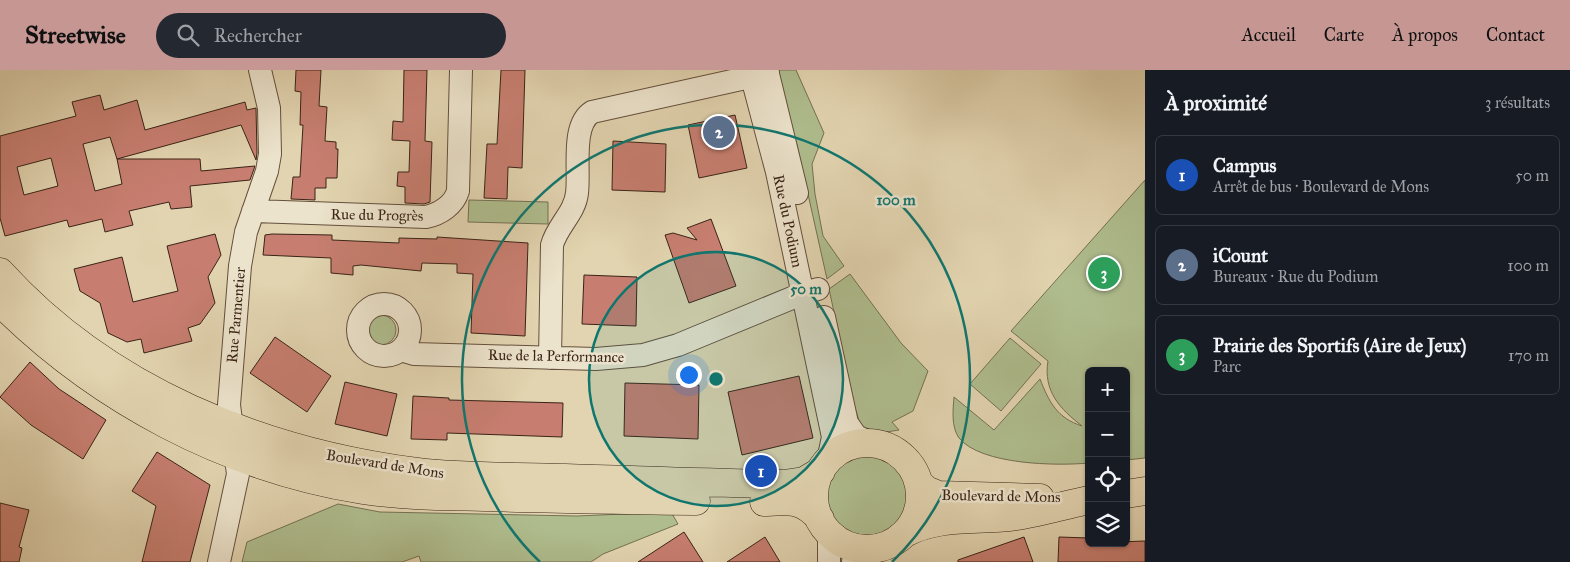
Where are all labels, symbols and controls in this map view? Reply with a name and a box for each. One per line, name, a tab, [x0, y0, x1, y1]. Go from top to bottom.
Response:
search box	[156, 13, 506, 58]
text: Streetwise	[25, 20, 126, 50]
icon: search	[174, 21, 202, 49]
text: Rechercher	[214, 24, 302, 47]
text: Accueil	[1242, 24, 1296, 46]
text: Carte	[1324, 24, 1364, 46]
text: À propos	[1392, 24, 1458, 46]
text: Contact	[1486, 24, 1545, 46]
text: À proximité	[1165, 90, 1267, 116]
text: 3 résultats	[1485, 93, 1550, 112]
pin: 2	[703, 113, 735, 151]
text: Campus	[1213, 154, 1277, 177]
text: 1	[1179, 166, 1185, 185]
text: 50 m	[1515, 166, 1549, 185]
street label: Rue du Podium	[769, 173, 807, 270]
text: Arrêt de bus · Boulevard de Mons	[1213, 177, 1429, 196]
text: 100 m	[876, 191, 916, 209]
street label: Rue du Progrès	[331, 205, 423, 225]
text: iCount	[1213, 244, 1268, 267]
pin: 3	[1088, 254, 1120, 292]
text: 2	[1178, 256, 1186, 275]
text: 100 m	[1507, 256, 1549, 275]
street label: Rue Parmentier	[223, 266, 249, 364]
text: Bureaux · Rue du Podium	[1213, 267, 1378, 286]
text: 50 m	[790, 280, 822, 298]
text: Prairie des Sportifs (Aire de Jeux)	[1213, 334, 1466, 357]
street label: Rue de la Performance	[488, 346, 624, 366]
text: 3	[1179, 346, 1185, 365]
text: 170 m	[1508, 346, 1549, 365]
text: Parc	[1213, 357, 1241, 376]
your location	[676, 362, 702, 388]
map controls	[1085, 367, 1130, 547]
button: +	[1085, 367, 1130, 412]
centre of rings	[707, 370, 725, 388]
button: −	[1085, 412, 1130, 457]
street label: Boulevard de Mons	[325, 446, 445, 482]
pin: 1	[745, 452, 777, 490]
button: locate	[1085, 457, 1130, 502]
street label: Boulevard de Mons	[941, 486, 1061, 506]
button: layers	[1085, 502, 1130, 547]

